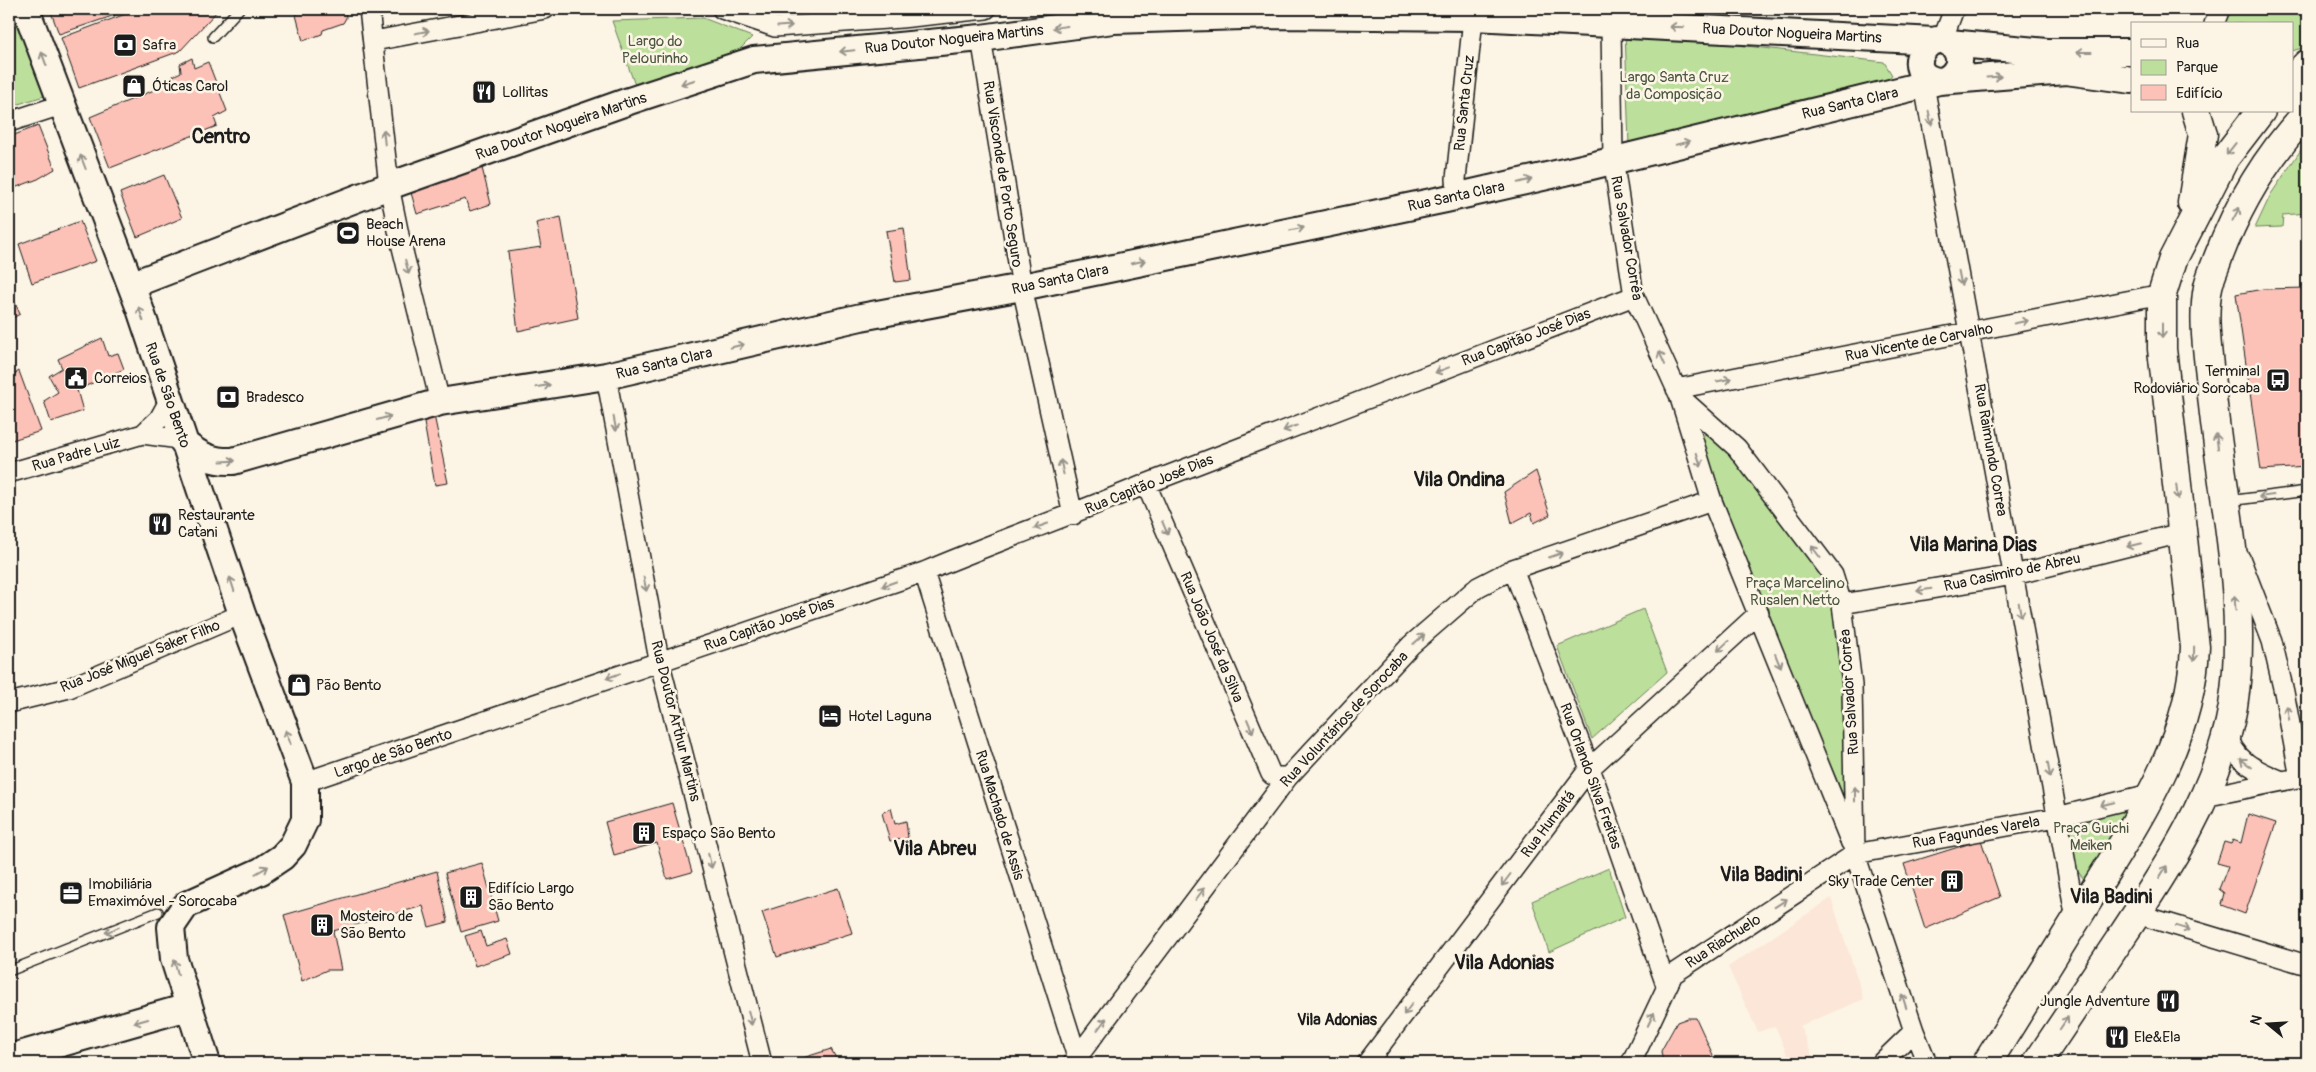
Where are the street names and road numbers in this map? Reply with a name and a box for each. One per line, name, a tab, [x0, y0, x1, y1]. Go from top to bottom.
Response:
street label: Rua Doutor Nogueira Martins	[1702, 19, 1882, 48]
street label: Rua Doutor Nogueira Martins	[864, 21, 1045, 58]
street label: Rua Santa Cruz	[1450, 54, 1479, 152]
street label: Rua Visconde de Porto Seguro	[978, 79, 1027, 269]
street label: Rua Santa Clara	[1800, 83, 1900, 124]
street label: Rua Doutor Nogueira Martins	[473, 88, 649, 165]
street label: Rua Salvador Corrêa	[1606, 174, 1647, 302]
street label: Rua Santa Clara	[1406, 177, 1506, 216]
street label: Rua Santa Clara	[1010, 260, 1110, 299]
street label: Rua Capitão José Dias	[1459, 304, 1594, 371]
street label: Rua Vicente de Carvalho	[1844, 319, 1995, 366]
street label: Rua de São Bento	[141, 340, 194, 450]
street label: Rua Santa Clara	[614, 343, 714, 384]
street label: Rua Raimundo Correa	[1969, 382, 2012, 518]
street label: Rua Padre Luiz	[30, 433, 123, 476]
street label: Rua Capitão José Dias	[1082, 450, 1216, 519]
street label: Rua Casimiro de Abreu	[1942, 549, 2082, 596]
street label: Rua João José da Silva	[1175, 569, 1248, 705]
street label: Rua Capitão José Dias	[702, 593, 837, 656]
street label: Rua José Miguel Saker Filho	[57, 616, 223, 697]
street label: Rua Salvador Corrêa	[1836, 628, 1863, 756]
street label: Rua Doutor Arthur Martins	[646, 639, 705, 804]
street label: Rua Voluntários de Sorocaba	[1276, 647, 1412, 791]
street label: Rua Orlando Silva Freitas	[1555, 700, 1626, 852]
street label: Largo de São Bento	[332, 724, 455, 783]
street label: Rua Machado de Assis	[971, 748, 1028, 883]
street label: Rua Humaitá	[1517, 787, 1580, 862]
street label: Rua Fagundes Varela	[1911, 812, 2041, 853]
street label: Rua Riachuelo	[1682, 910, 1765, 973]

